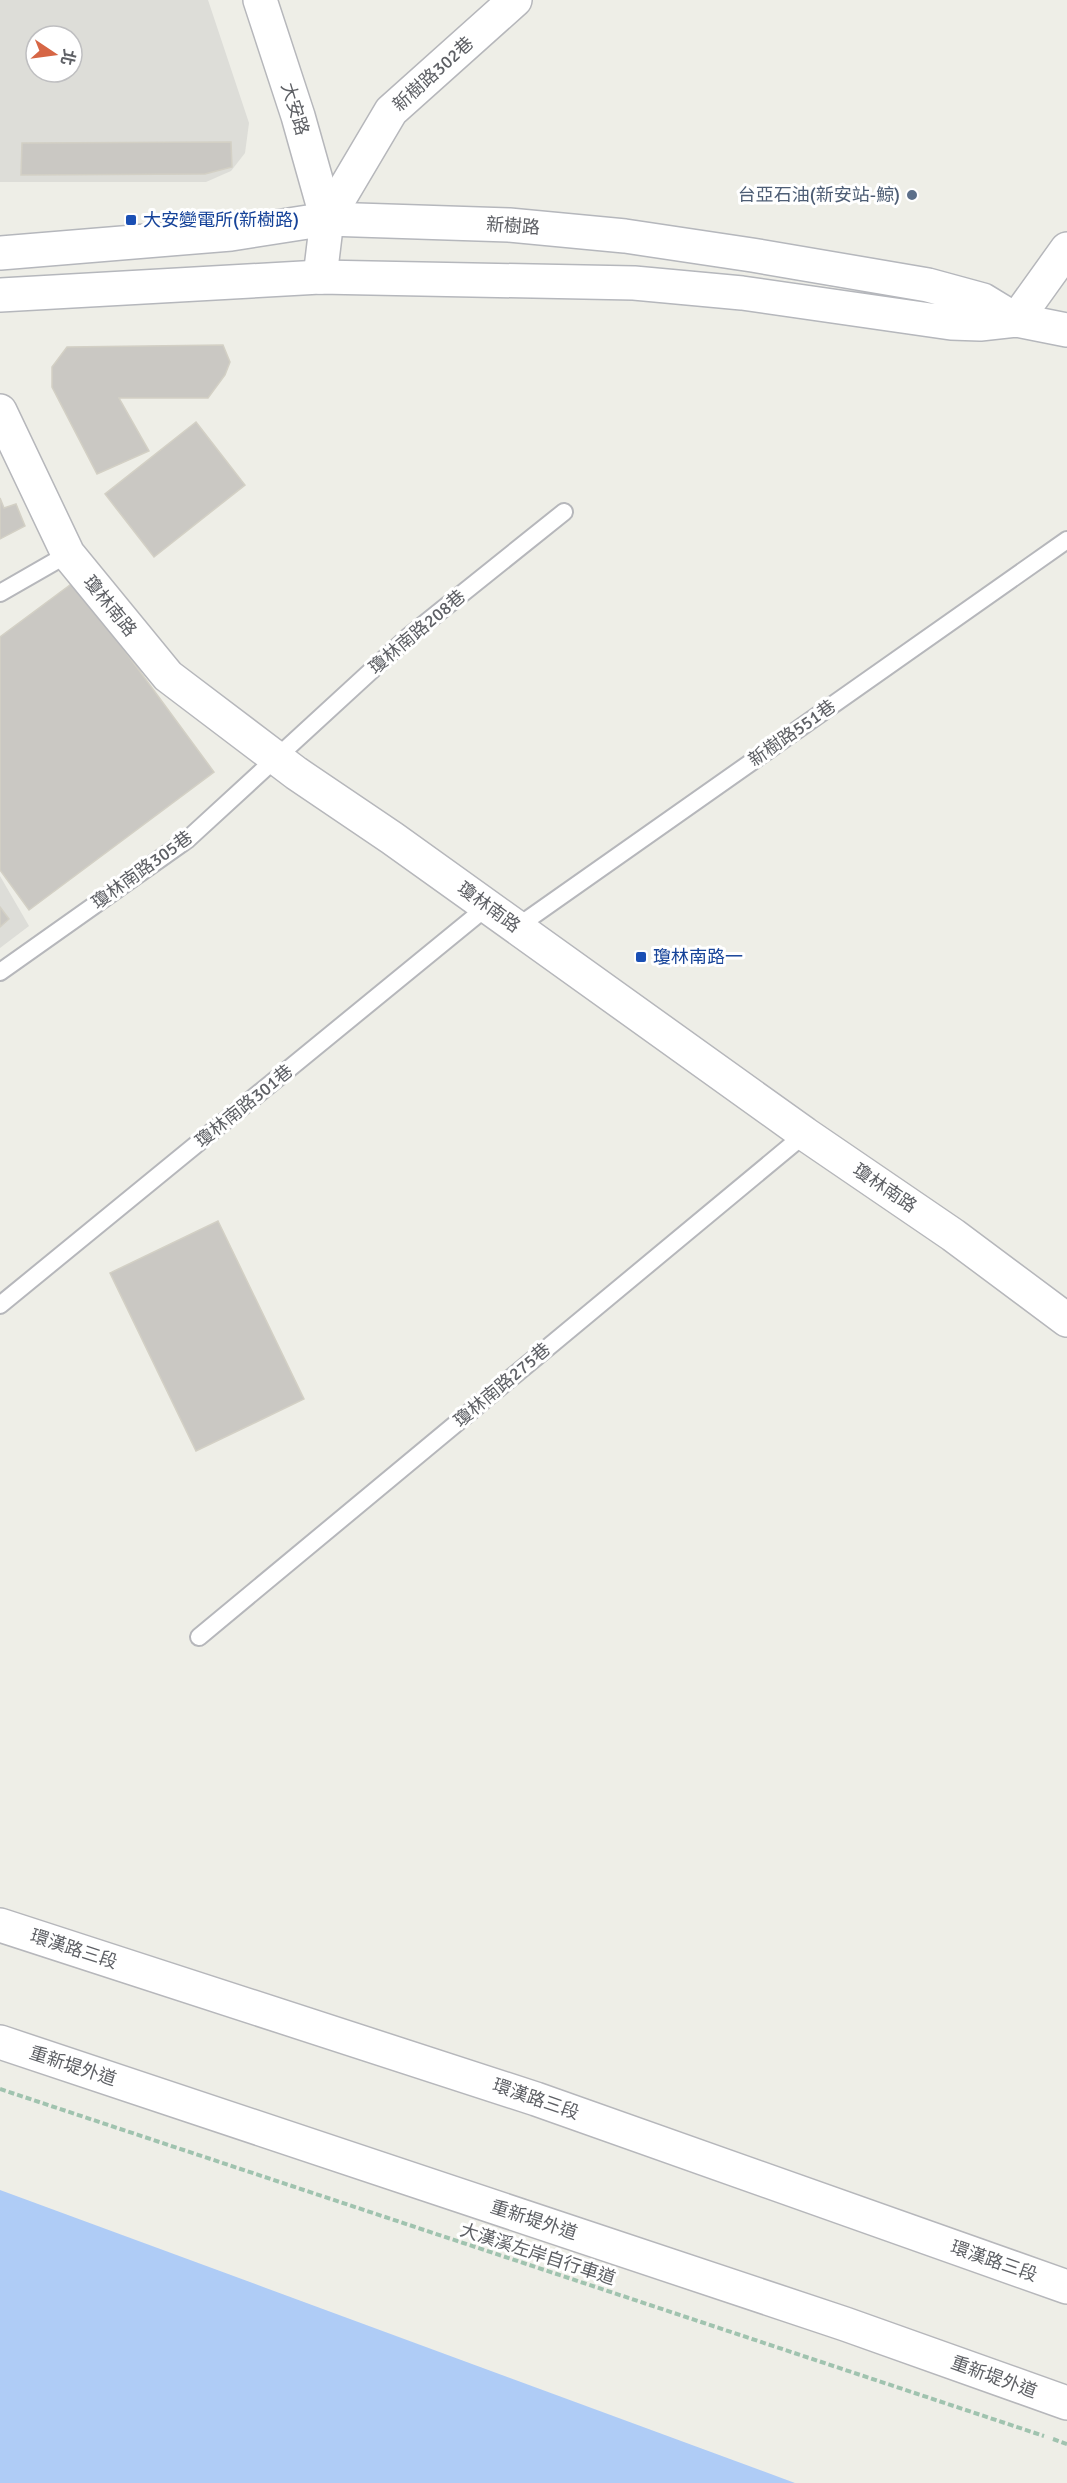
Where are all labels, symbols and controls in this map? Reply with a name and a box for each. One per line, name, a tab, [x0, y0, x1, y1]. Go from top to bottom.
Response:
north arrow	[24, 24, 84, 84]
street label: 新樹路302巷	[388, 32, 478, 116]
text: 北	[56, 47, 79, 67]
street label: 大安路	[277, 80, 313, 138]
place label: 台亞石油(新安站-鯨)	[738, 184, 900, 206]
marker: 台亞石油(新安站-鯨)	[905, 188, 919, 202]
place label: 大安變電所(新樹路)	[143, 209, 299, 231]
marker: 大安變電所(新樹路)	[124, 213, 138, 227]
street label: 新樹路	[485, 213, 541, 239]
street label: 瓊林南路	[79, 571, 141, 641]
street label: 瓊林南路208巷	[364, 585, 470, 679]
street label: 新樹路551巷	[744, 695, 840, 771]
street label: 瓊林南路305巷	[87, 826, 197, 914]
street label: 瓊林南路	[453, 877, 525, 937]
place label: 瓊林南路一	[653, 946, 743, 968]
marker: 瓊林南路一	[634, 950, 648, 964]
street label: 瓊林南路301巷	[191, 1060, 297, 1152]
street label: 瓊林南路	[849, 1159, 921, 1217]
street label: 瓊林南路275巷	[449, 1338, 555, 1432]
street label: 環漢路三段	[28, 1925, 120, 1973]
street label: 重新堤外道	[27, 2042, 119, 2090]
street label: 環漢路三段	[490, 2074, 582, 2124]
street label: 重新堤外道	[488, 2196, 580, 2244]
street label: 大漢溪左岸自行車道	[458, 2219, 618, 2289]
street label: 環漢路三段	[948, 2236, 1040, 2286]
street label: 重新堤外道	[948, 2351, 1040, 2403]

